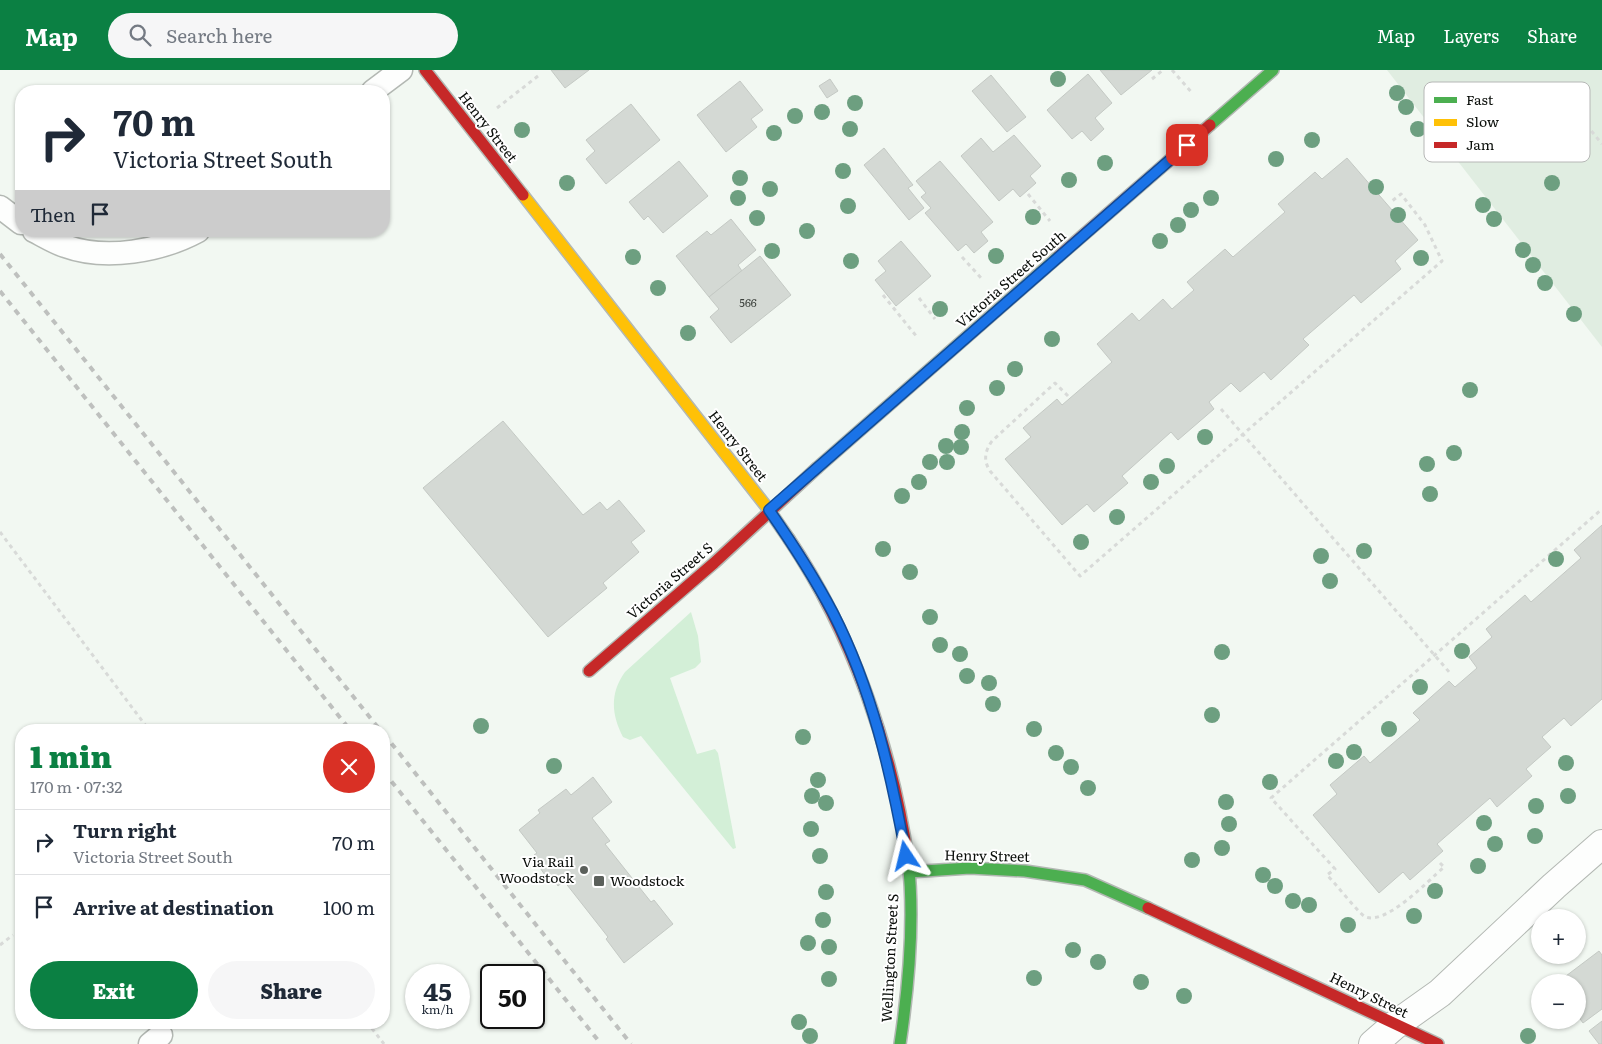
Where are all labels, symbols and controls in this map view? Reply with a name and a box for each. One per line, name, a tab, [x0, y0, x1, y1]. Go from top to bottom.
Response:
search box	[108, 13, 458, 58]
text: Map	[25, 18, 78, 53]
icon: search	[126, 21, 154, 49]
text: Search here	[166, 21, 272, 49]
text: Map	[1377, 22, 1415, 49]
text: Layers	[1443, 22, 1499, 49]
text: Share	[1527, 22, 1577, 49]
legend	[1424, 82, 1590, 162]
street label: Henry Street	[455, 87, 523, 166]
text: Fast	[1466, 89, 1494, 109]
text: 70 m	[113, 95, 195, 147]
icon: right	[30, 105, 95, 170]
text: Slow	[1466, 111, 1499, 131]
pin	[1166, 124, 1208, 166]
icon: arrive	[1173, 131, 1201, 159]
text: Jam	[1466, 134, 1495, 154]
text: Victoria Street South	[113, 142, 333, 175]
text: Then	[30, 200, 76, 228]
icon: arrive	[86, 200, 114, 228]
street label: Victoria Street South	[951, 225, 1070, 332]
house number: 566	[739, 294, 757, 310]
street label: Henry Street	[705, 406, 773, 485]
street label: Victoria Street S	[622, 537, 717, 623]
text: 1 min	[30, 733, 112, 777]
button: close	[323, 741, 375, 793]
text: 170 m · 07:32	[30, 774, 122, 798]
text: Turn right	[73, 816, 177, 844]
icon: right	[30, 828, 58, 856]
text: 70 m	[332, 828, 375, 856]
position arrow	[879, 829, 931, 881]
text: Victoria Street South	[73, 844, 233, 868]
street label: Henry Street	[944, 844, 1030, 866]
place label: Via Rail Woodstock	[500, 851, 574, 887]
marker: Via Rail Woodstock	[578, 864, 590, 876]
place label: Woodstock	[610, 870, 685, 890]
marker: Woodstock	[592, 874, 606, 888]
icon: arrive	[30, 893, 58, 921]
text: Arrive at destination	[73, 893, 274, 921]
text: 100 m	[323, 893, 375, 921]
street label: Wellington Street S	[876, 893, 902, 1023]
map controls	[1531, 909, 1586, 1029]
button: +	[1531, 909, 1586, 964]
button: Exit	[30, 961, 198, 1019]
button: Share	[208, 961, 375, 1019]
speed limit sign: 50	[480, 964, 545, 1029]
street label: Henry Street	[1327, 966, 1413, 1022]
text: 45	[423, 972, 452, 1009]
button: −	[1531, 974, 1586, 1029]
text: km/h	[422, 1000, 453, 1018]

